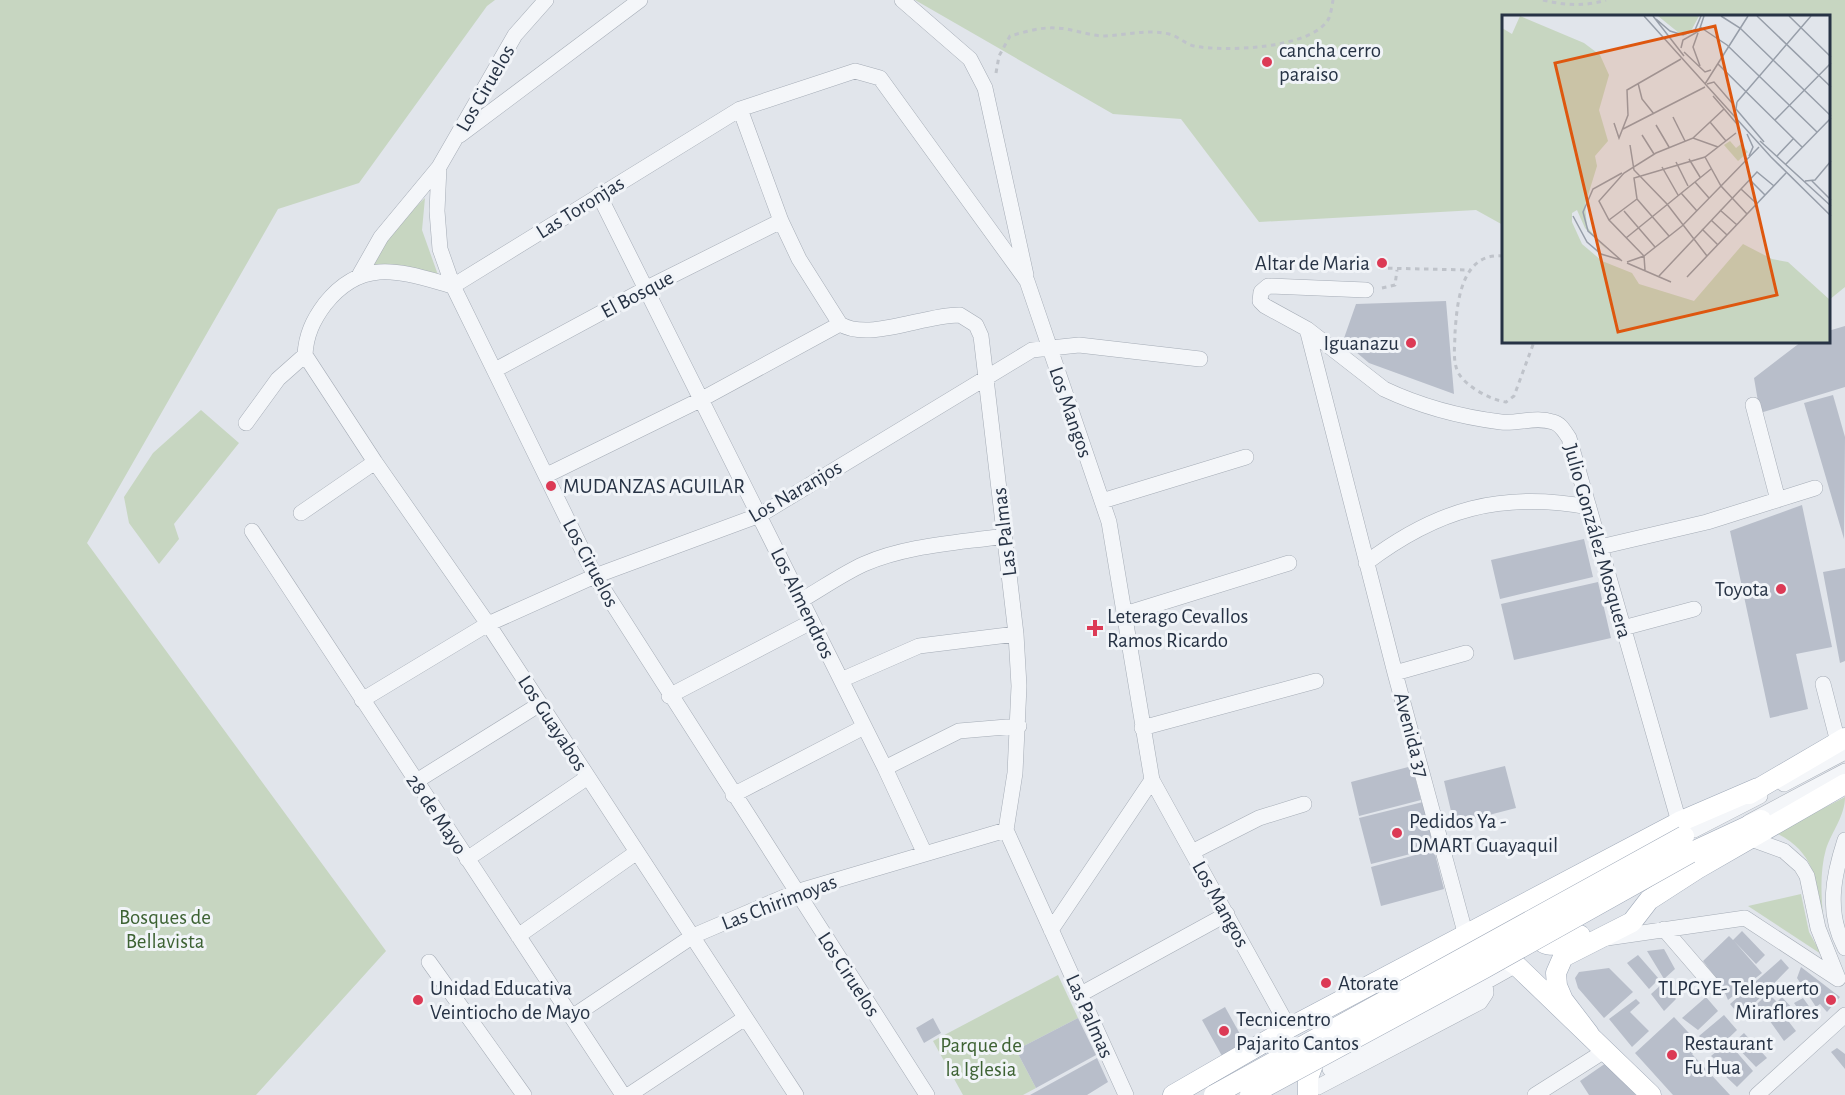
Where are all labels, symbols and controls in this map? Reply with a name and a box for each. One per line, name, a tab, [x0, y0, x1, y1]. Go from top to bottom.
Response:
inset map	[1502, 15, 1830, 344]
place label: cancha cerro paraiso	[1279, 40, 1381, 85]
street label: Los Ciruelos	[452, 41, 519, 135]
marker: cancha cerro paraiso	[1260, 55, 1274, 69]
street label: Las Toronjas	[533, 172, 628, 243]
place label: Altar de Maria	[1255, 253, 1370, 274]
marker: Altar de Maria	[1375, 256, 1389, 270]
street label: El Bosque	[597, 267, 677, 322]
place label: Iguanazu	[1324, 333, 1399, 354]
marker: Iguanazu	[1404, 336, 1418, 350]
street label: Los Mangos	[1045, 364, 1096, 460]
street label: Julio González Mosquera	[1560, 442, 1635, 641]
street label: Los Naranjos	[745, 456, 846, 527]
place label: MUDANZAS AGUILAR	[563, 476, 745, 497]
marker: MUDANZAS AGUILAR	[544, 479, 558, 493]
street label: Las Palmas	[989, 486, 1020, 577]
street label: Los Ciruelos	[559, 516, 622, 611]
street label: Los Almendros	[767, 545, 838, 662]
place label: Toyota	[1715, 579, 1769, 600]
marker: Toyota	[1774, 582, 1788, 596]
place label: Leterago Cevallos Ramos Ricardo	[1107, 606, 1248, 651]
marker: Leterago Cevallos Ramos Ricardo	[1088, 621, 1102, 635]
street label: Los Guayabos	[514, 672, 591, 775]
street label: Avenida 37	[1390, 690, 1433, 780]
street label: 28 de Mayo	[402, 770, 471, 858]
place label: Pedidos Ya - DMART Guayaquil	[1409, 811, 1558, 856]
marker: Pedidos Ya - DMART Guayaquil	[1390, 826, 1404, 840]
street label: Los Mangos	[1188, 858, 1253, 951]
street label: Las Chirimoyas	[719, 871, 840, 934]
park label: Bosques de Bellavista	[119, 907, 211, 952]
street label: Los Ciruelos	[814, 928, 884, 1020]
street label: Las Palmas	[1062, 971, 1117, 1061]
place label: Atorate	[1338, 973, 1399, 994]
marker: Atorate	[1319, 976, 1333, 990]
place label: Unidad Educativa Veintiocho de Mayo	[430, 978, 590, 1023]
place label: TLPGYE- Telepuerto Miraflores	[1658, 978, 1819, 1023]
marker: Unidad Educativa Veintiocho de Mayo	[411, 993, 425, 1007]
marker: TLPGYE- Telepuerto Miraflores	[1824, 993, 1838, 1007]
place label: Tecnicentro Pajarito Cantos	[1236, 1009, 1359, 1054]
marker: Tecnicentro Pajarito Cantos	[1217, 1024, 1231, 1038]
place label: Restaurant Fu Hua	[1684, 1033, 1773, 1078]
park label: Parque de la Iglesia	[940, 1035, 1022, 1080]
marker: Restaurant Fu Hua	[1665, 1048, 1679, 1062]

